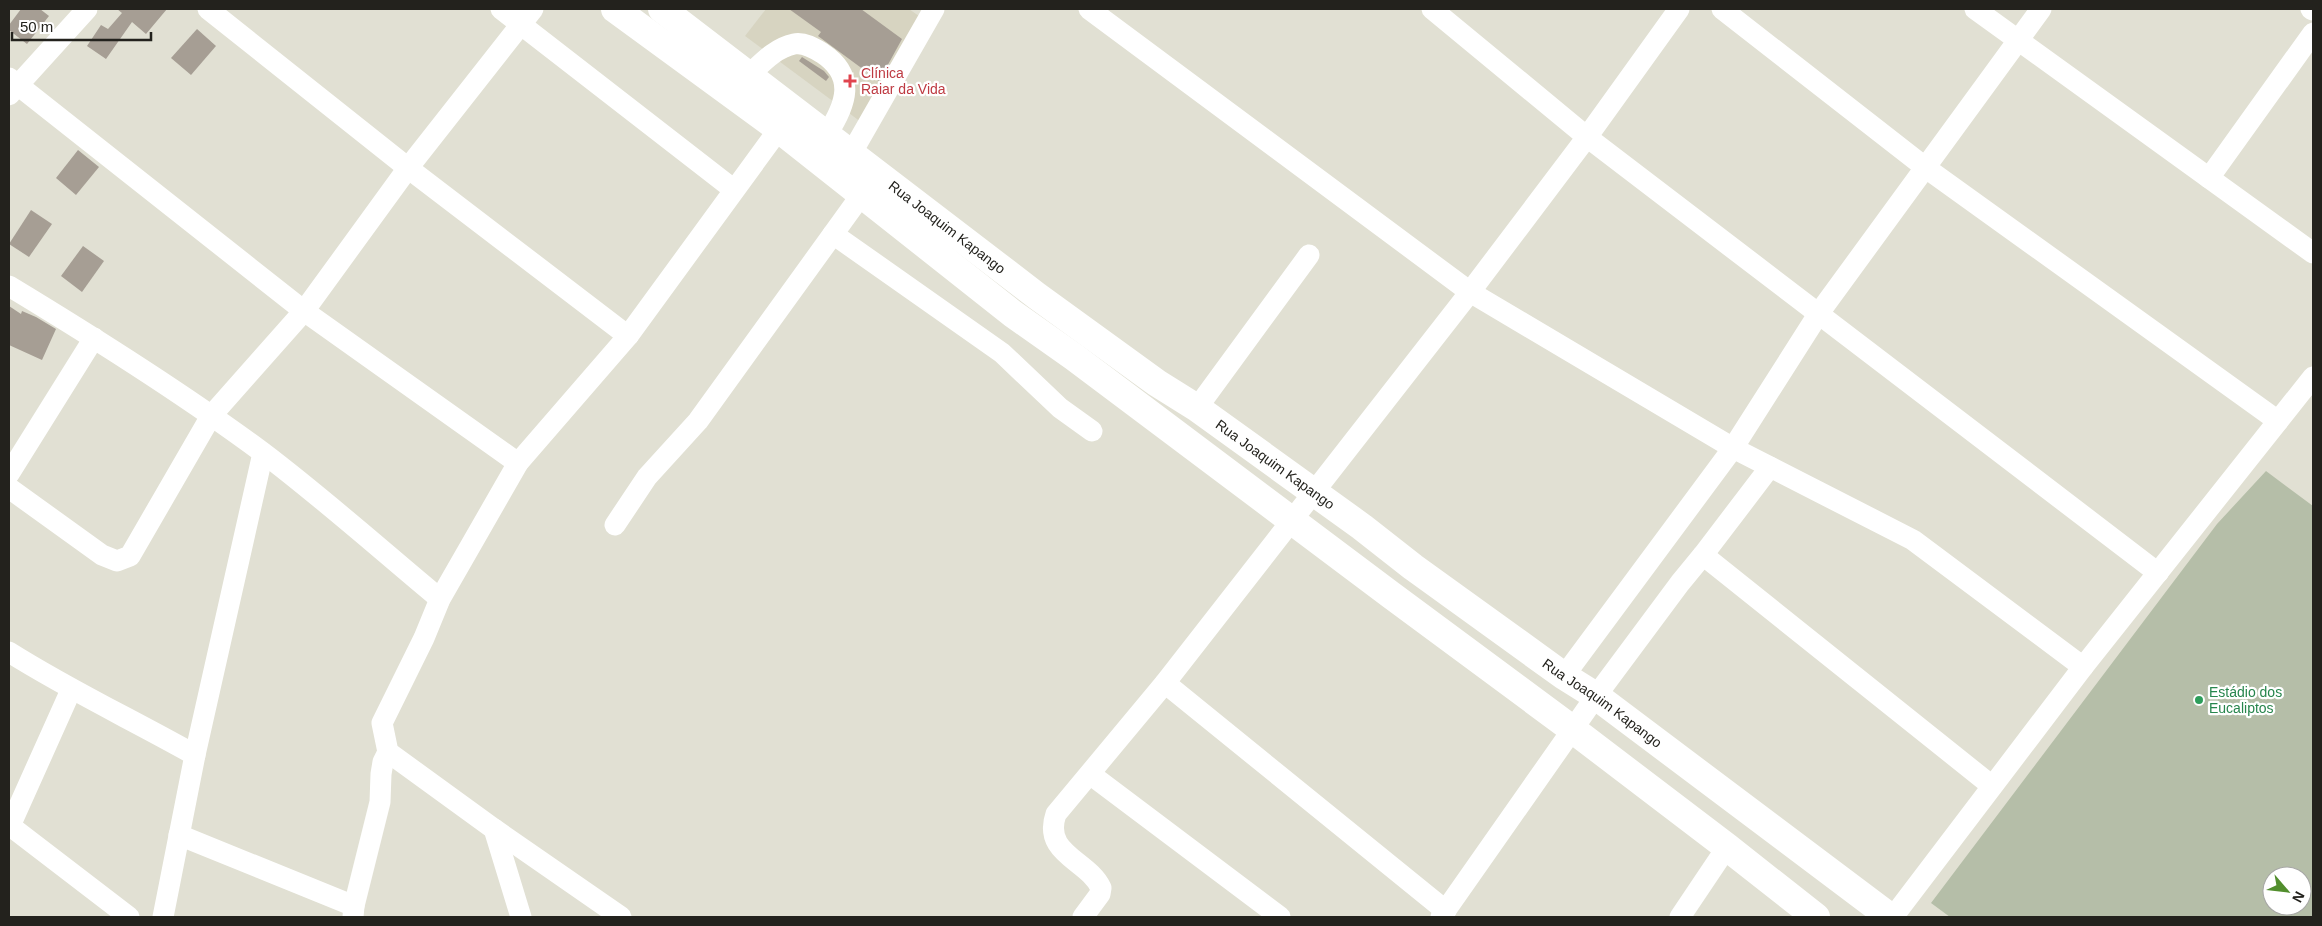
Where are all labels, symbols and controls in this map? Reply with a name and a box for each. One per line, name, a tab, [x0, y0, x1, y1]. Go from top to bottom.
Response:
scale bar	[12, 10, 151, 42]
text: 50 m	[20, 18, 53, 35]
place label: Clínica Raiar da Vida	[861, 65, 946, 97]
marker: Clínica Raiar da Vida	[843, 74, 857, 88]
street label: Rua Joaquim Kapango	[886, 177, 1009, 277]
street label: Rua Joaquim Kapango	[1213, 416, 1338, 513]
street label: Rua Joaquim Kapango	[1540, 655, 1665, 751]
place label: Estádio dos Eucaliptos	[2209, 684, 2282, 716]
marker: Estádio dos Eucaliptos	[2193, 694, 2205, 706]
north arrow	[2262, 866, 2312, 916]
text: N	[2289, 889, 2308, 905]

